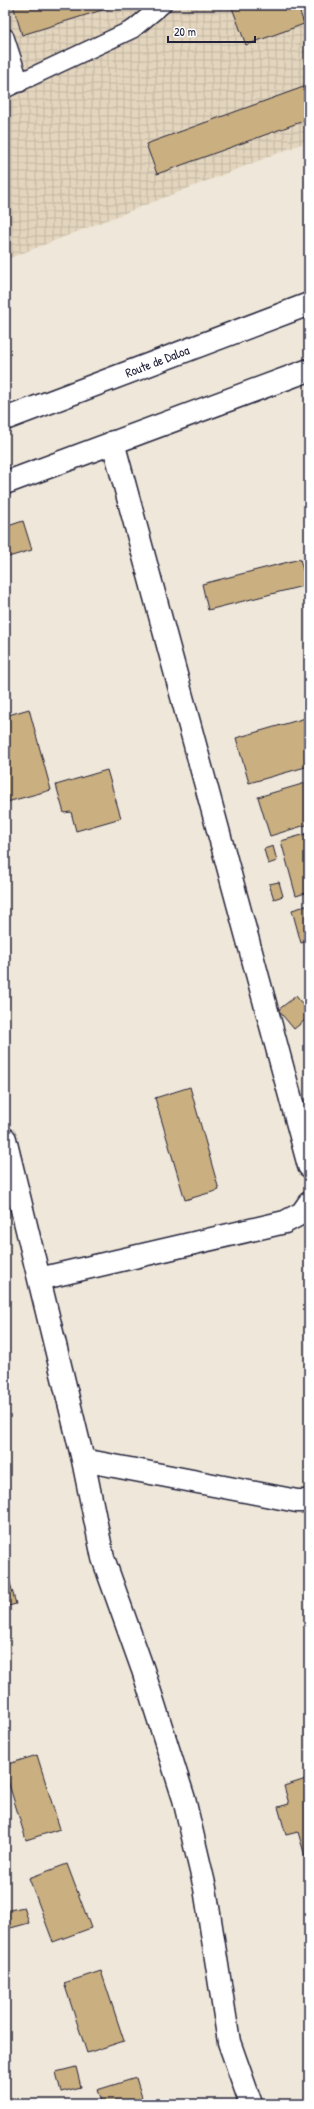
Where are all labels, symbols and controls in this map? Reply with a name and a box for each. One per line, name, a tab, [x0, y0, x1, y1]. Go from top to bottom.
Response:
scale bar	[168, 18, 255, 44]
text: 20 m	[174, 23, 196, 40]
street label: Route de Daloa	[122, 341, 192, 381]

